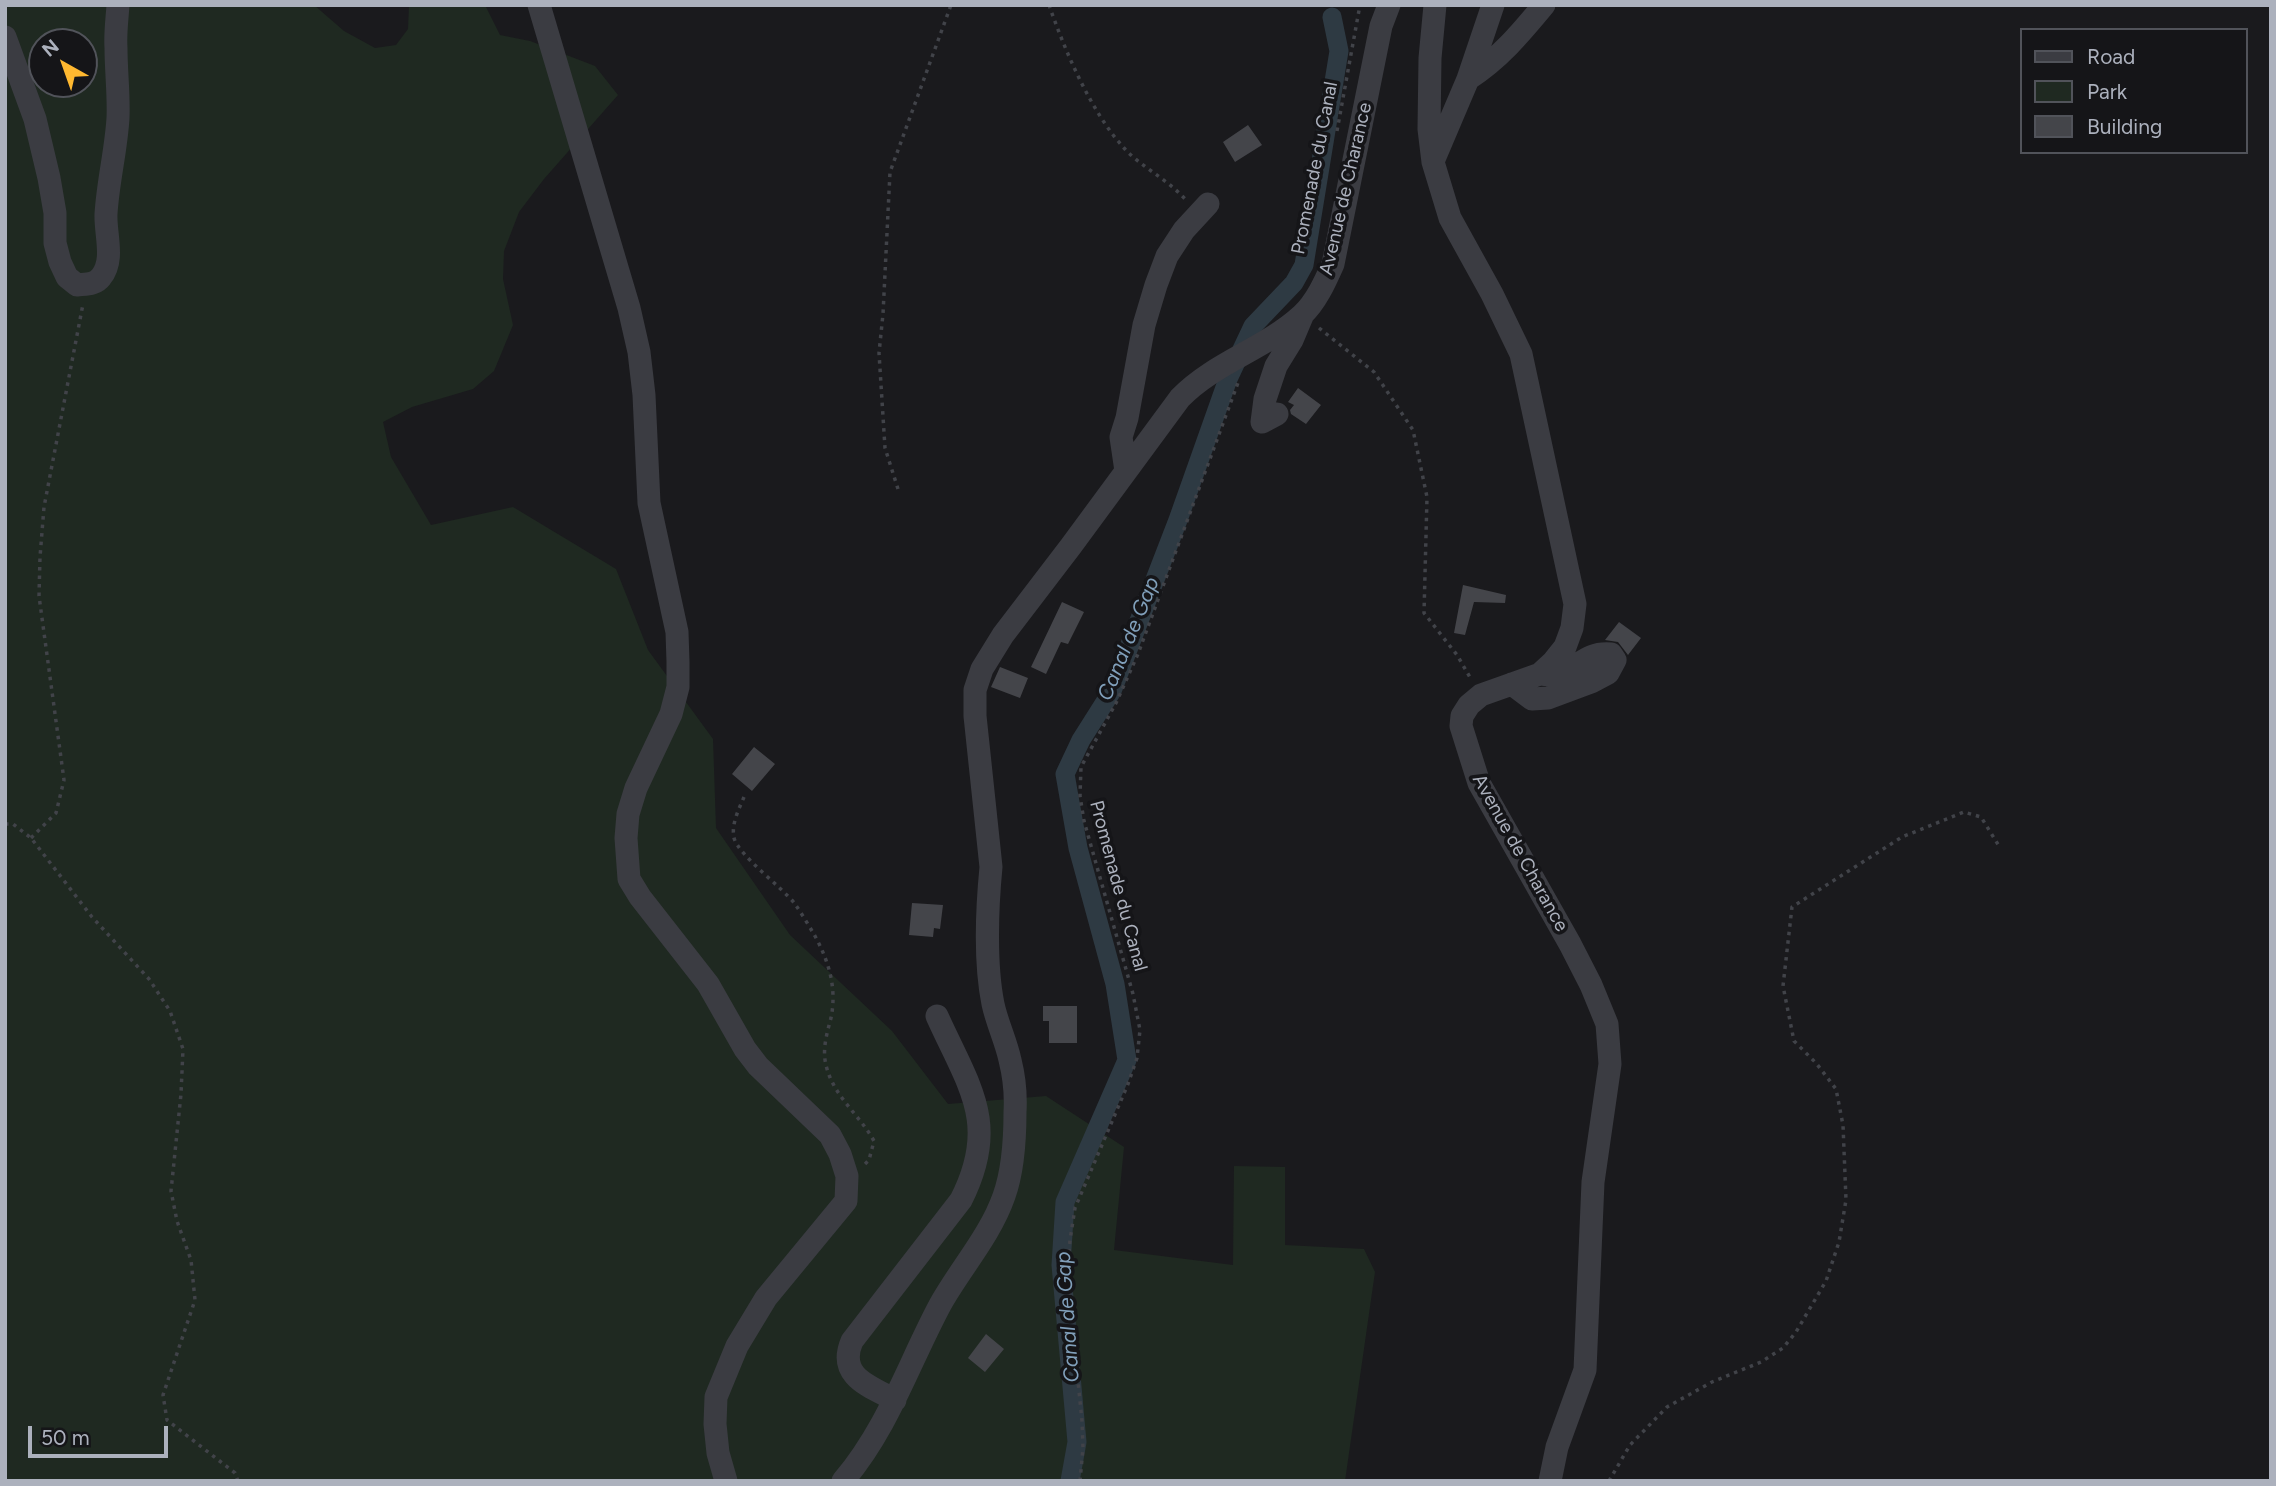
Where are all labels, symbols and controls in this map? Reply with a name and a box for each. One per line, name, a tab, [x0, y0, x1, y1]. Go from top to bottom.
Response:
north arrow	[28, 28, 98, 98]
legend	[2021, 28, 2248, 154]
text: N	[37, 35, 63, 62]
text: Road	[2087, 44, 2135, 69]
text: Park	[2087, 79, 2127, 104]
street label: Promenade du Canal	[1287, 80, 1343, 256]
street label: Avenue de Charance	[1315, 100, 1377, 278]
text: Building	[2087, 114, 2162, 139]
water label: Canal de Gap	[1093, 574, 1165, 704]
street label: Avenue de Charance	[1467, 770, 1573, 936]
street label: Promenade du Canal	[1084, 798, 1152, 974]
water label: Canal de Gap	[1051, 1251, 1085, 1383]
scale bar	[32, 1412, 172, 1456]
text: 50 m	[41, 1425, 90, 1450]

